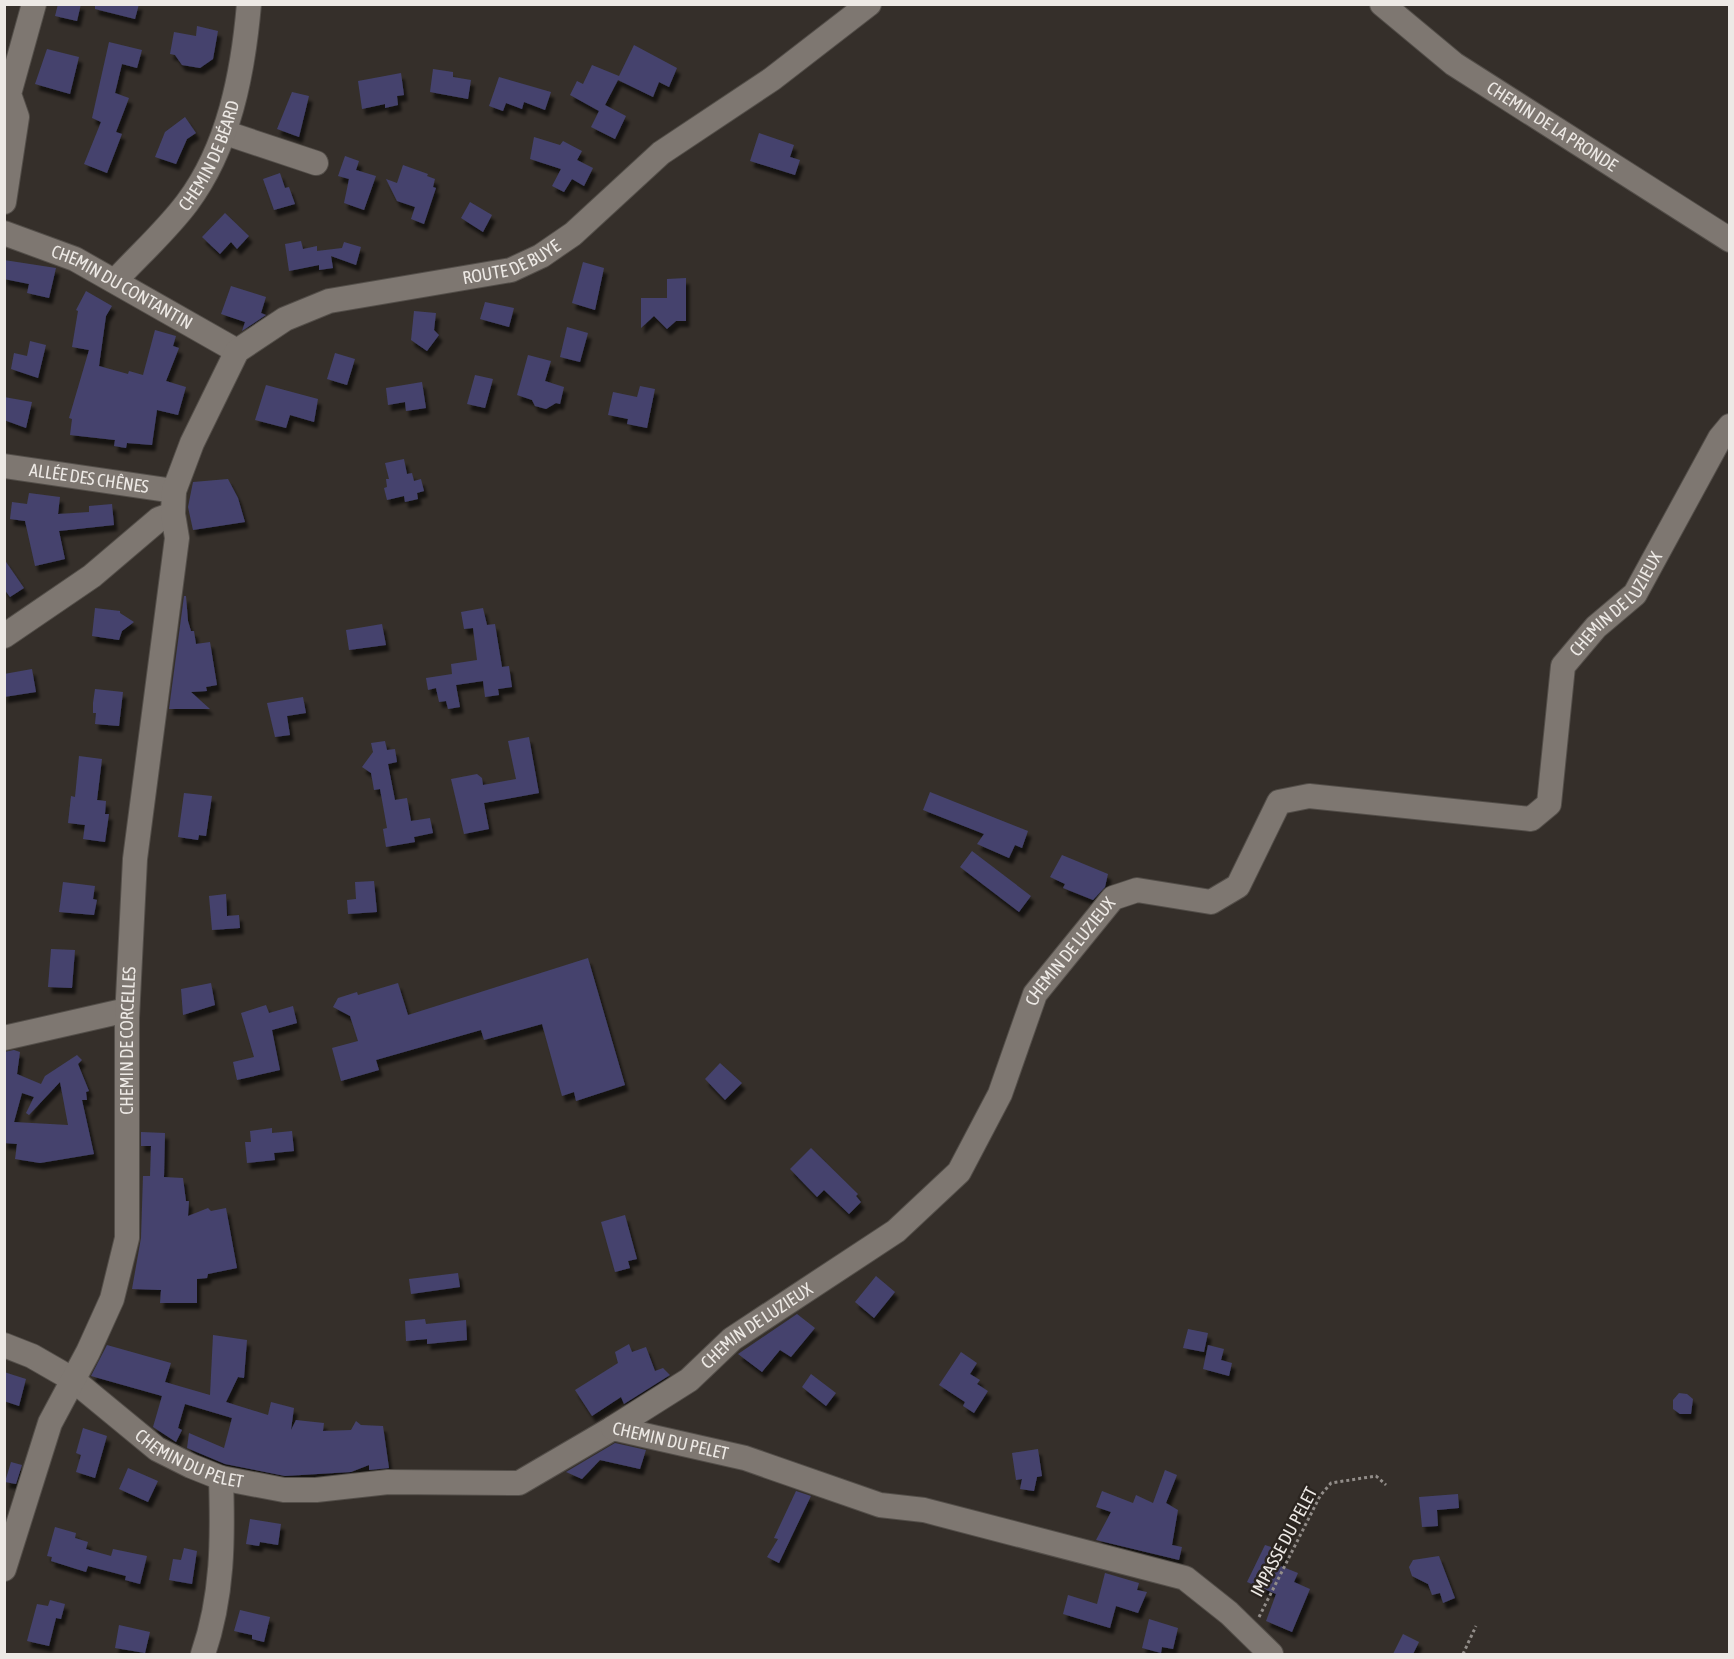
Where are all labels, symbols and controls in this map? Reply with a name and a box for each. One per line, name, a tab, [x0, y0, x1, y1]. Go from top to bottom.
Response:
street label: CHEMIN DE LA PRONDE	[1483, 77, 1622, 176]
street label: CHEMIN DE BÉARD	[174, 98, 243, 215]
street label: ROUTE DE BUYE	[461, 235, 564, 288]
street label: CHEMIN DU CONTANTIN	[49, 240, 196, 334]
street label: ALLÉE DES CHÊNES	[28, 459, 151, 497]
street label: CHEMIN DE LUZIEUX	[1565, 547, 1666, 660]
street label: CHEMIN DE LUZIEUX	[1021, 892, 1120, 1008]
street label: CHEMIN DE CORCELLES	[116, 966, 140, 1115]
street label: CHEMIN DE LUZIEUX	[696, 1278, 817, 1373]
street label: CHEMIN DU PELET	[611, 1417, 731, 1464]
street label: CHEMIN DU PELET	[131, 1424, 245, 1492]
street label: IMPASSE DU PELET	[1246, 1483, 1321, 1600]

